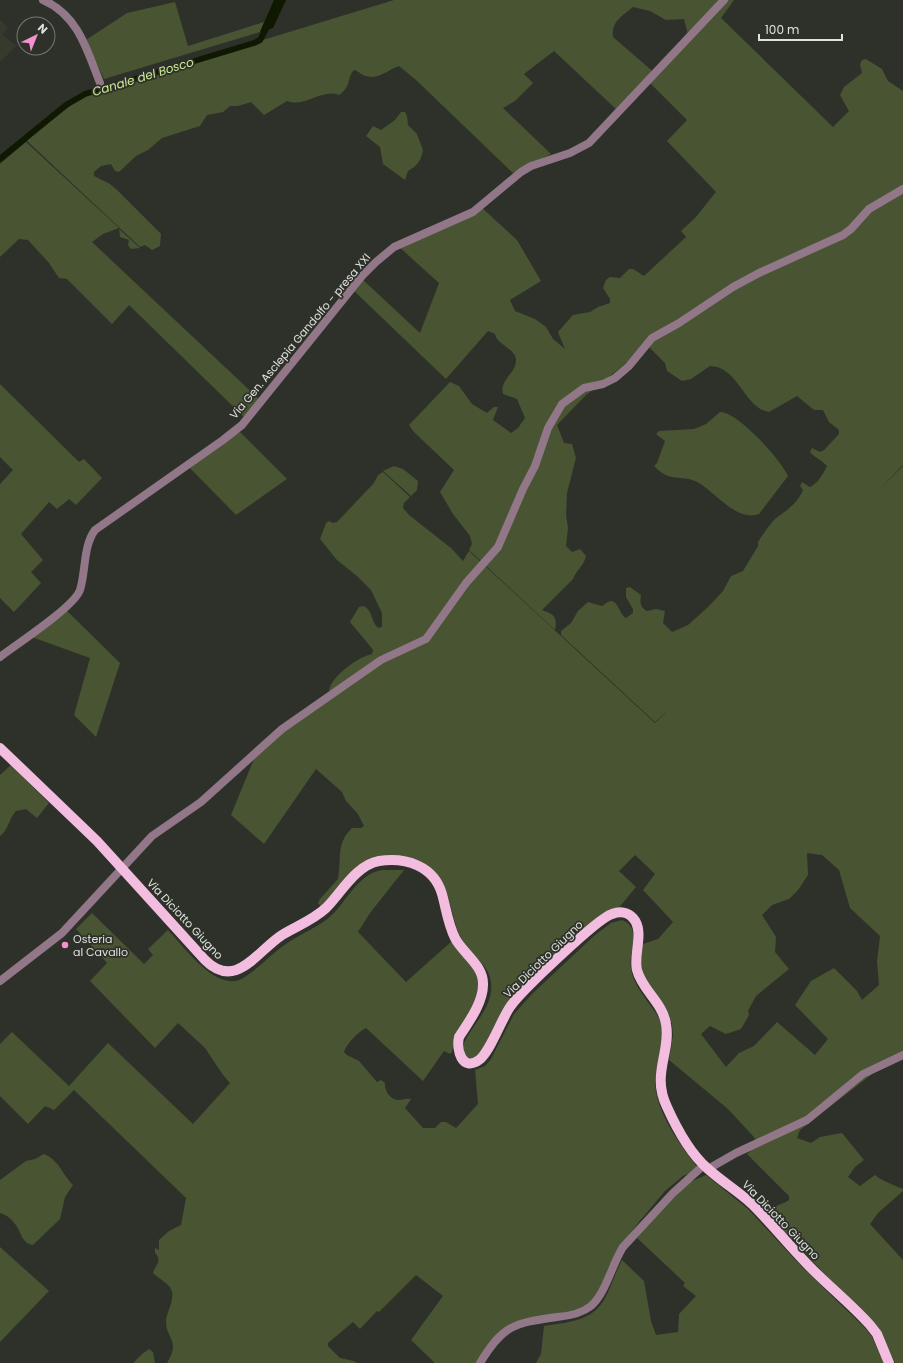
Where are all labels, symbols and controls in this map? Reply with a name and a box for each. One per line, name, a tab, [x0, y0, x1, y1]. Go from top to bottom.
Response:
north arrow	[16, 16, 56, 56]
scale bar	[759, 16, 842, 42]
text: N	[34, 20, 51, 37]
text: 100 m	[765, 21, 799, 38]
water label: Canale del Bosco	[90, 53, 196, 100]
street label: Via Gen. Asclepia Gandolfo - presa XXI	[226, 250, 374, 422]
street label: Via Diciotto Giugno	[143, 875, 227, 963]
street label: Via Diciotto Giugno	[500, 917, 586, 1001]
place label: Osteria al Cavallo	[73, 931, 128, 960]
marker: Osteria al Cavallo	[60, 940, 70, 950]
street label: Via Diciotto Giugno	[739, 1177, 823, 1263]

